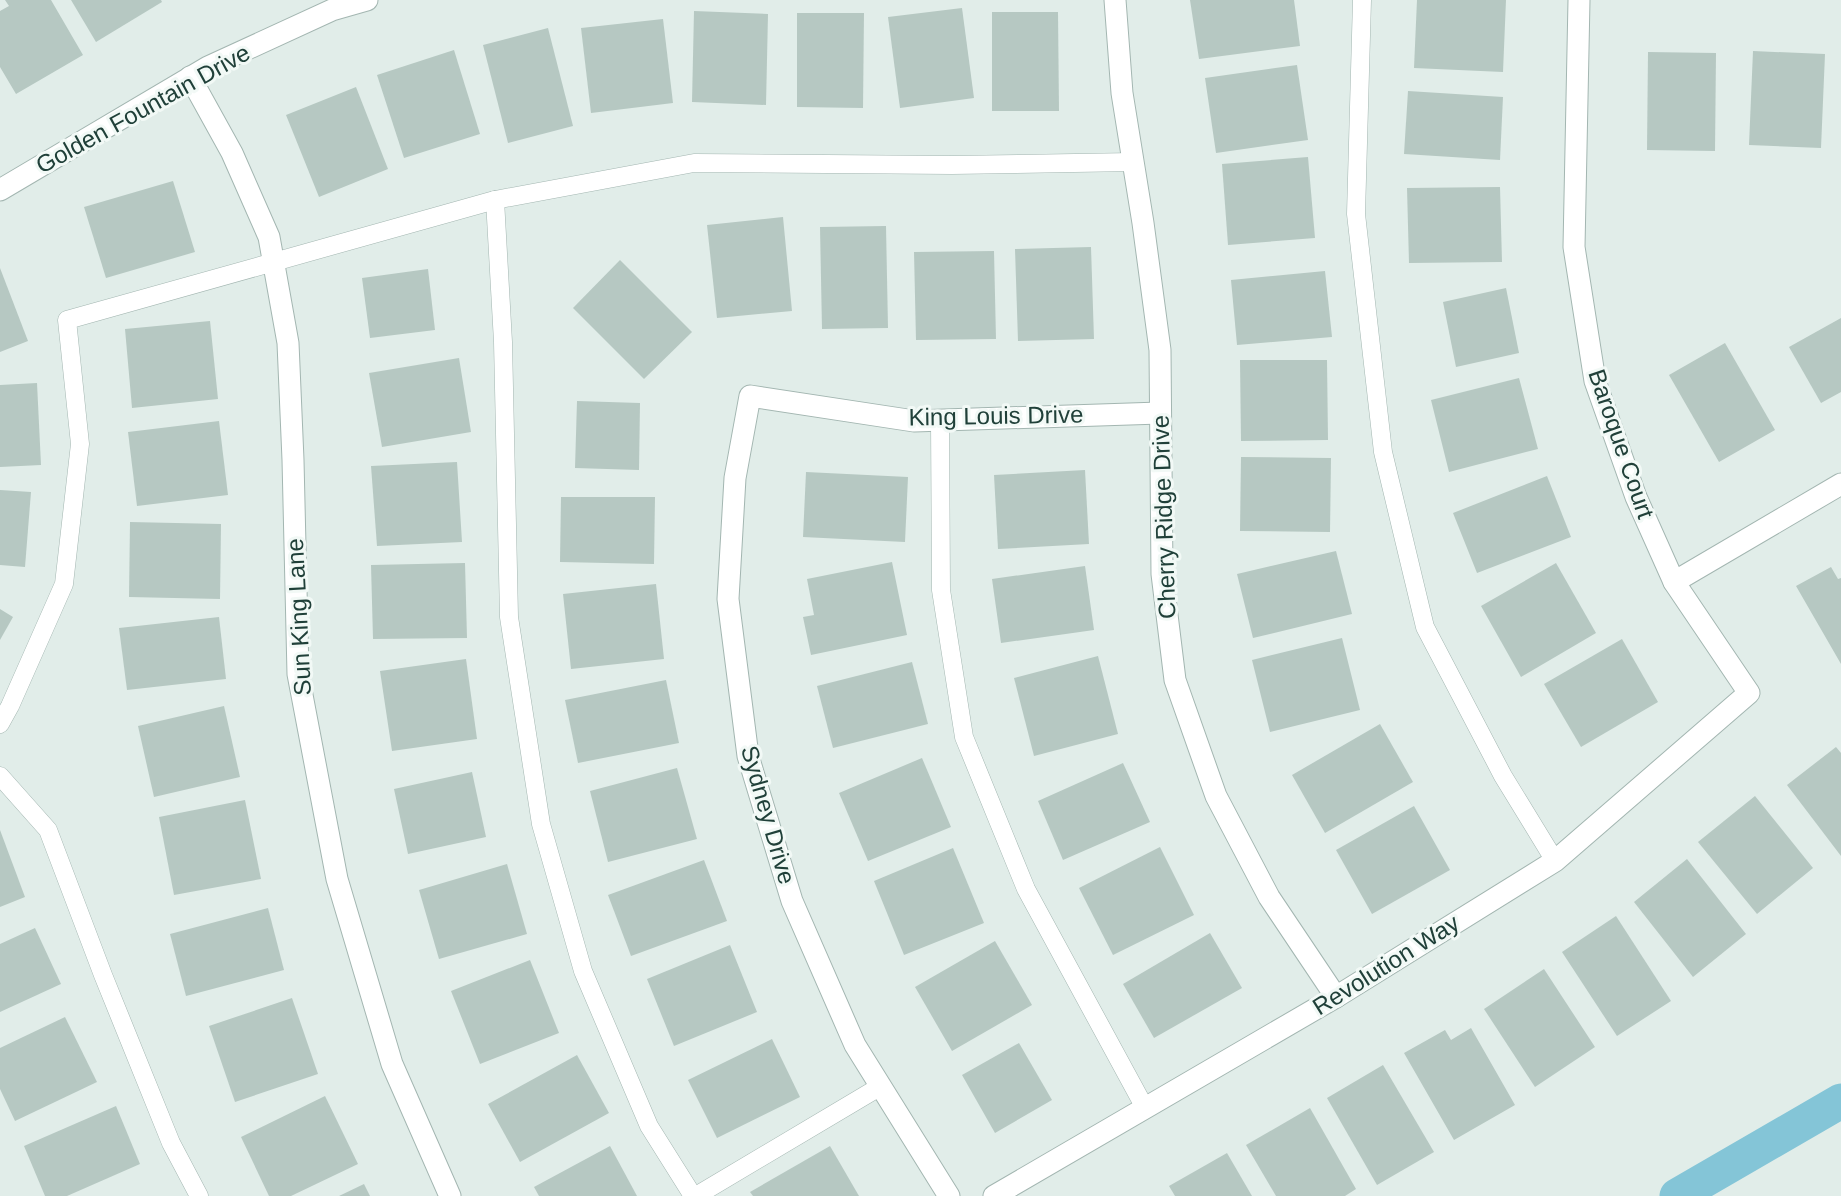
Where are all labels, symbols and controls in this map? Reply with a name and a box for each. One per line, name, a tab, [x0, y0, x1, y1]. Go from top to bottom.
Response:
street label: Golden Fountain Drive	[31, 39, 254, 179]
street label: Baroque Court	[1583, 366, 1660, 522]
street label: King Louis Drive	[908, 400, 1084, 431]
street label: Cherry Ridge Drive	[1146, 415, 1181, 619]
street label: Sun King Lane	[281, 538, 316, 696]
street label: Sydney Drive	[736, 743, 801, 887]
street label: Revolution Way	[1308, 909, 1464, 1020]

